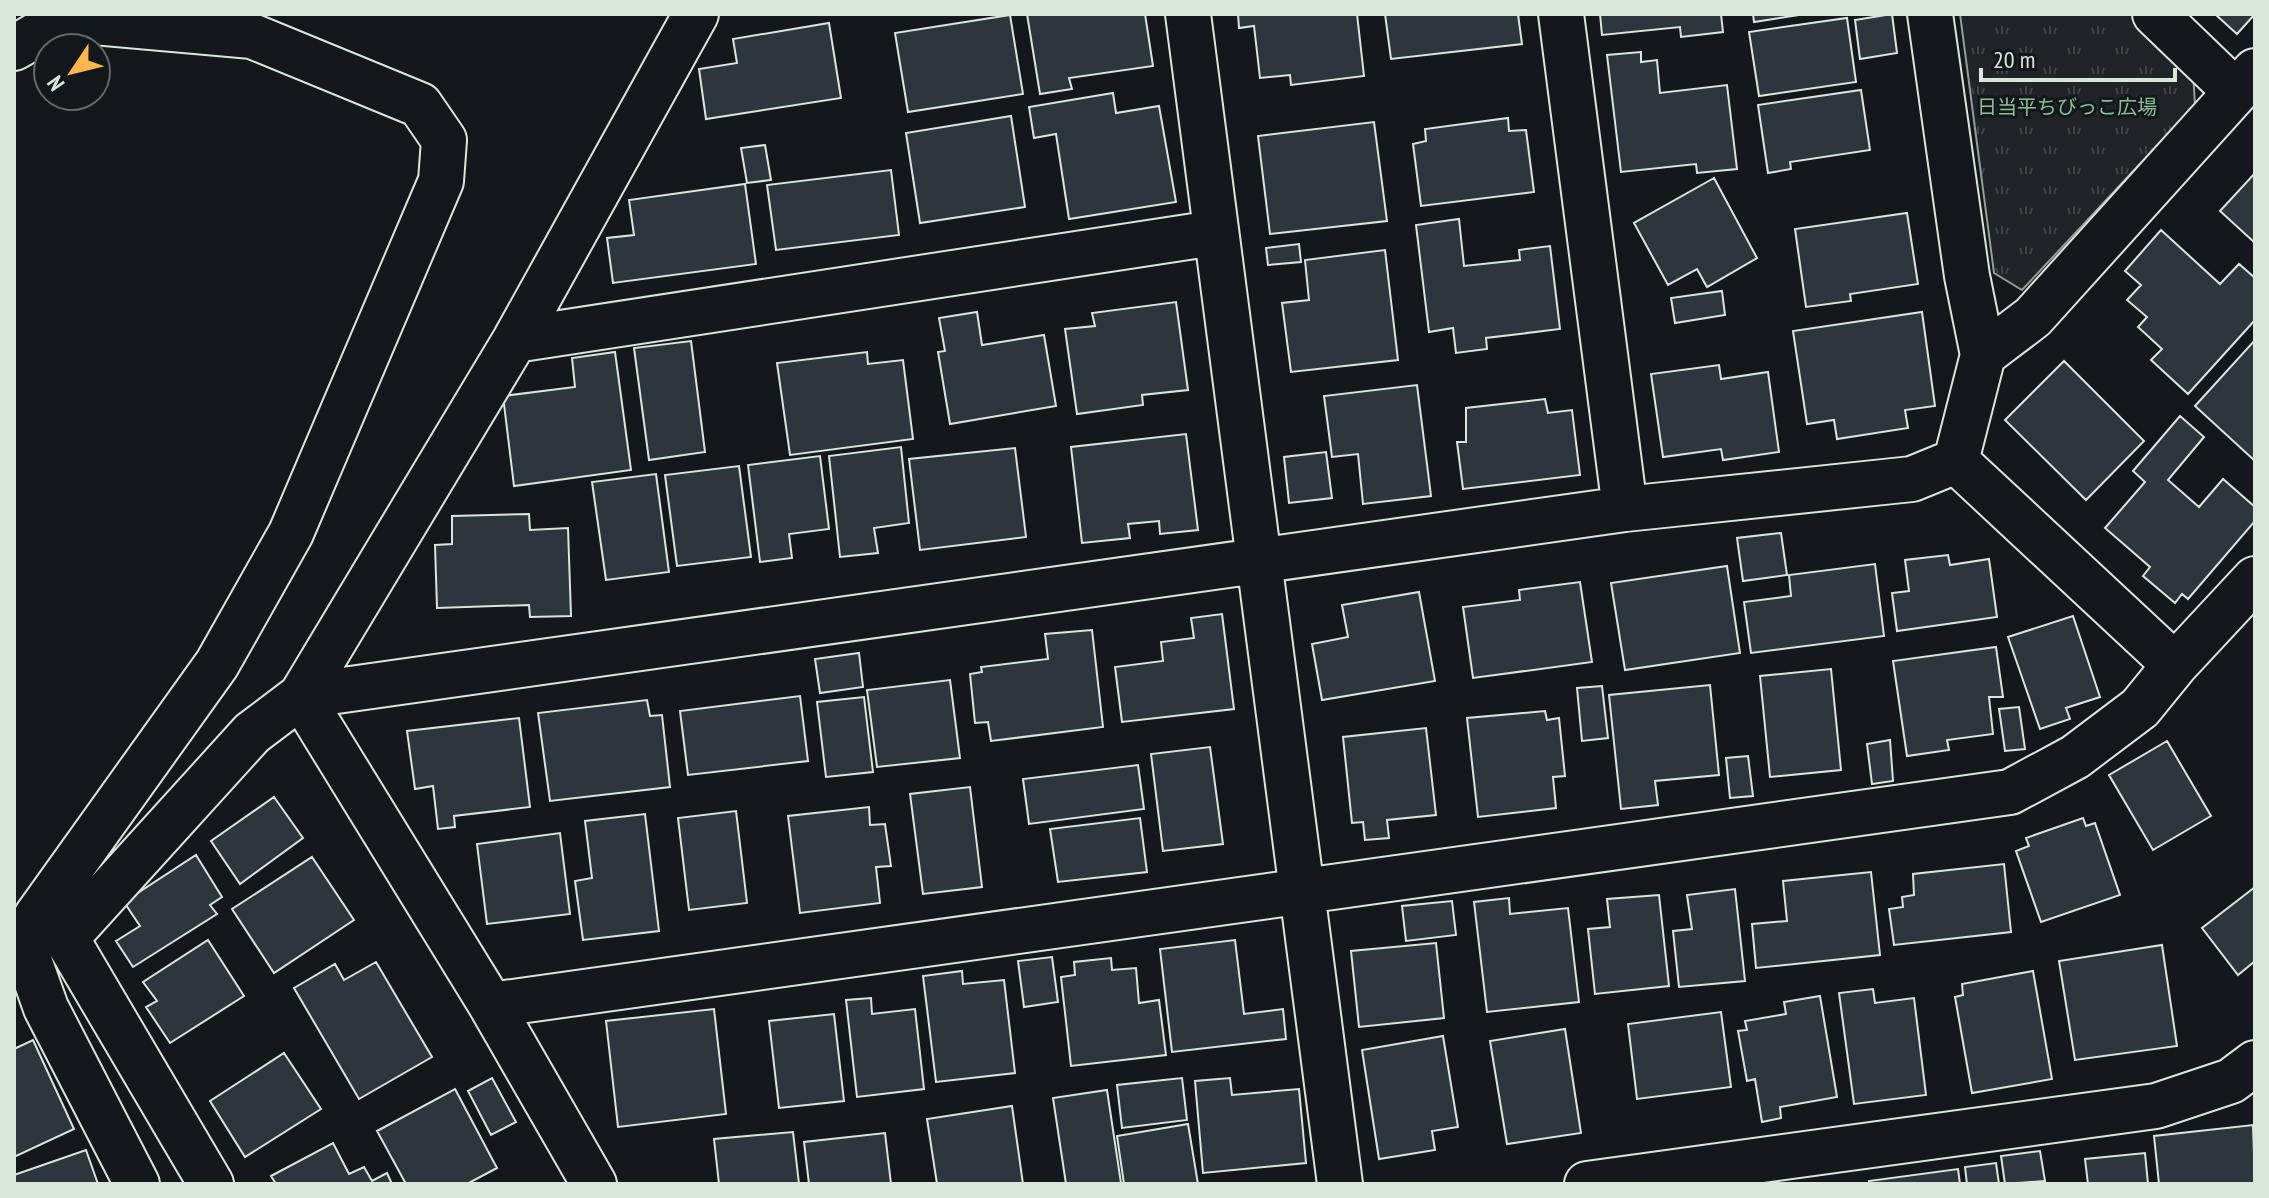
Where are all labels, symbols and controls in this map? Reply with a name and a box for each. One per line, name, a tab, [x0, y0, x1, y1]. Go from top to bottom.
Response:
north arrow	[32, 32, 112, 112]
scale bar	[1981, 32, 2175, 82]
text: 20 m	[1993, 44, 2035, 75]
text: N	[41, 71, 70, 96]
park label: 日当平ちびっこ広場	[1977, 94, 2157, 120]

